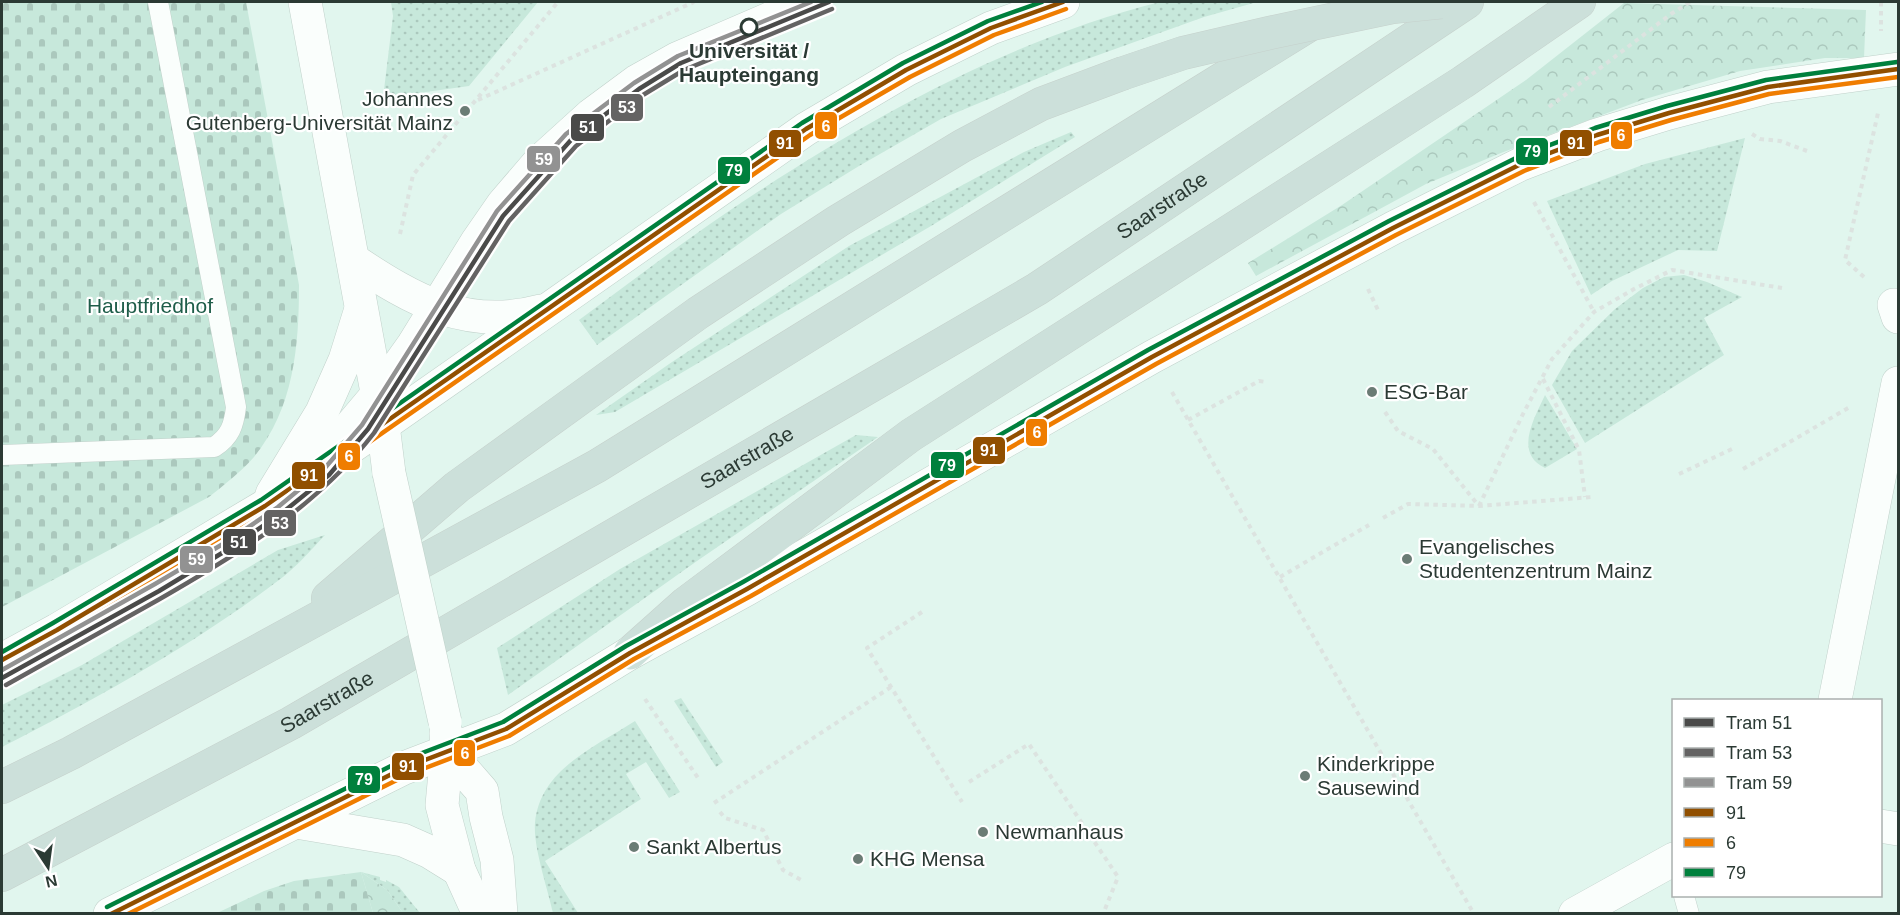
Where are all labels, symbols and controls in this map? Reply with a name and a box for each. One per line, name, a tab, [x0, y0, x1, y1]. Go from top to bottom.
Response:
marker: Universität / Haupteingang	[740, 18, 758, 36]
place label: Universität / Haupteingang	[679, 39, 819, 86]
place label: Johannes Gutenberg-Universität Mainz	[186, 87, 453, 134]
line badge: 53	[610, 93, 644, 122]
text: 53	[618, 99, 636, 116]
marker: Johannes Gutenberg-Universität Mainz	[458, 104, 472, 118]
line badge: 6	[814, 111, 838, 140]
line badge: 51	[570, 113, 605, 142]
text: 6	[822, 118, 831, 135]
text: 51	[579, 119, 597, 136]
line badge: 6	[1610, 121, 1633, 150]
text: 6	[1617, 127, 1626, 144]
line badge: 91	[768, 129, 802, 158]
line badge: 91	[1559, 129, 1593, 157]
text: 91	[776, 135, 794, 152]
text: 91	[1567, 135, 1585, 152]
line badge: 79	[1515, 137, 1549, 166]
text: 79	[1523, 143, 1541, 160]
line badge: 59	[526, 145, 561, 173]
text: 59	[535, 151, 553, 168]
line badge: 79	[717, 156, 751, 185]
text: 79	[725, 162, 743, 179]
street label: Saarstraße	[1112, 167, 1211, 244]
park label: Hauptfriedhof	[87, 294, 213, 317]
place label: ESG-Bar	[1384, 380, 1468, 403]
marker: ESG-Bar	[1365, 385, 1379, 399]
line badge: 6	[1025, 418, 1048, 447]
street label: Saarstraße	[696, 421, 797, 493]
text: 6	[1033, 424, 1042, 441]
line badge: 91	[972, 436, 1006, 465]
line badge: 6	[337, 442, 361, 471]
text: 91	[980, 442, 998, 459]
text: 6	[345, 448, 354, 465]
line badge: 79	[930, 451, 965, 479]
text: 79	[938, 457, 956, 474]
line badge: 91	[291, 461, 326, 490]
text: 91	[300, 467, 318, 484]
line badge: 53	[263, 509, 297, 537]
text: 53	[271, 515, 289, 532]
line badge: 51	[222, 528, 257, 556]
text: 51	[230, 534, 248, 551]
place label: Evangelisches Studentenzentrum Mainz	[1419, 535, 1652, 582]
line badge: 59	[179, 545, 214, 574]
text: 59	[188, 551, 206, 568]
marker: Evangelisches Studentenzentrum Mainz	[1400, 552, 1414, 566]
street label: Saarstraße	[276, 666, 377, 738]
legend	[1672, 699, 1882, 897]
text: Tram 51	[1726, 713, 1792, 733]
line badge: 6	[453, 739, 476, 767]
text: Tram 53	[1726, 743, 1792, 763]
text: 6	[461, 745, 470, 762]
line badge: 91	[391, 752, 425, 781]
place label: Kinderkrippe Sausewind	[1317, 752, 1435, 799]
text: 91	[399, 758, 417, 775]
line badge: 79	[347, 765, 381, 794]
marker: Kinderkrippe Sausewind	[1298, 769, 1312, 783]
text: 79	[355, 771, 373, 788]
text: Tram 59	[1726, 773, 1792, 793]
text: 91	[1726, 803, 1746, 823]
place label: Newmanhaus	[995, 820, 1123, 843]
marker: Newmanhaus	[976, 825, 990, 839]
text: 6	[1726, 833, 1736, 853]
place label: Sankt Albertus	[646, 835, 781, 858]
north arrow	[18, 837, 78, 897]
marker: Sankt Albertus	[627, 840, 641, 854]
place label: KHG Mensa	[870, 847, 985, 870]
marker: KHG Mensa	[851, 852, 865, 866]
text: 79	[1726, 863, 1746, 883]
text: N	[44, 872, 59, 891]

